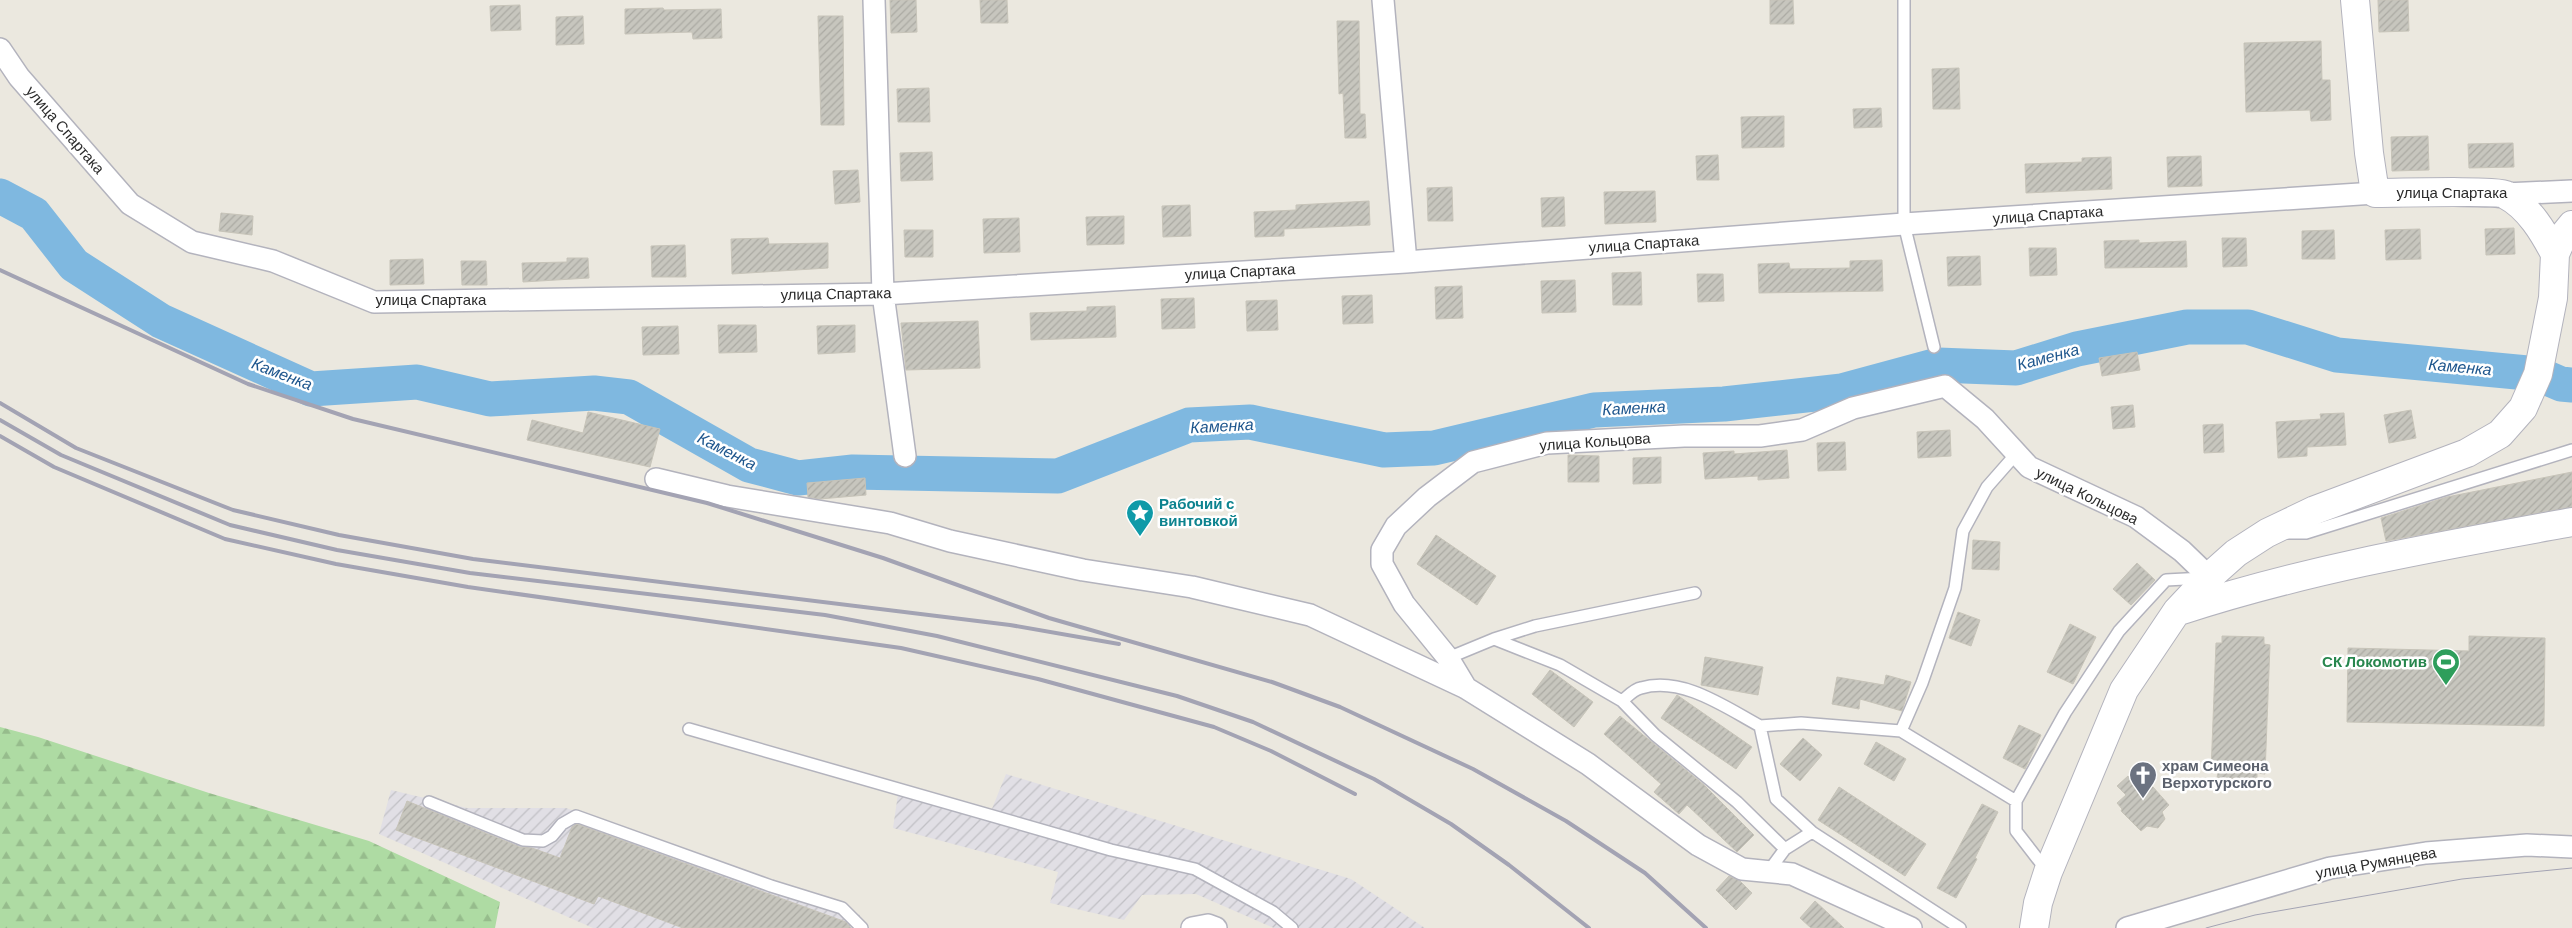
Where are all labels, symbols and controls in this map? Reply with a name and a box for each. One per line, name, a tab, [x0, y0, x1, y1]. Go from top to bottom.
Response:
street label: улица Спартака	[21, 82, 109, 179]
street label: улица Спартака	[2397, 183, 2508, 203]
street label: улица Спартака	[1992, 201, 2105, 229]
street label: улица Спартака	[1588, 230, 1701, 258]
street label: улица Спартака	[1184, 259, 1297, 285]
street label: улица Спартака	[780, 283, 892, 305]
street label: улица Спартака	[376, 290, 487, 310]
water label: Каменка	[2015, 339, 2081, 375]
water label: Каменка	[249, 353, 315, 395]
water label: Каменка	[2427, 354, 2493, 380]
water label: Каменка	[1602, 396, 1666, 420]
water label: Каменка	[1190, 414, 1254, 438]
water label: Каменка	[694, 427, 760, 475]
street label: улица Кольцова	[1539, 428, 1652, 456]
street label: улица Кольцова	[2033, 463, 2142, 530]
place label: Рабочий с винтовкой	[1159, 494, 1238, 531]
place icon: Рабочий с винтовкой	[1125, 498, 1155, 537]
sports icon: СК Локомотив	[2431, 647, 2461, 686]
place label: СК Локомотив	[2322, 652, 2427, 672]
place label: храм Симеона Верхотурского	[2162, 756, 2272, 793]
church icon: храм Симеона Верхотурского	[2128, 760, 2158, 799]
street label: улица Румянцева	[2314, 842, 2439, 883]

